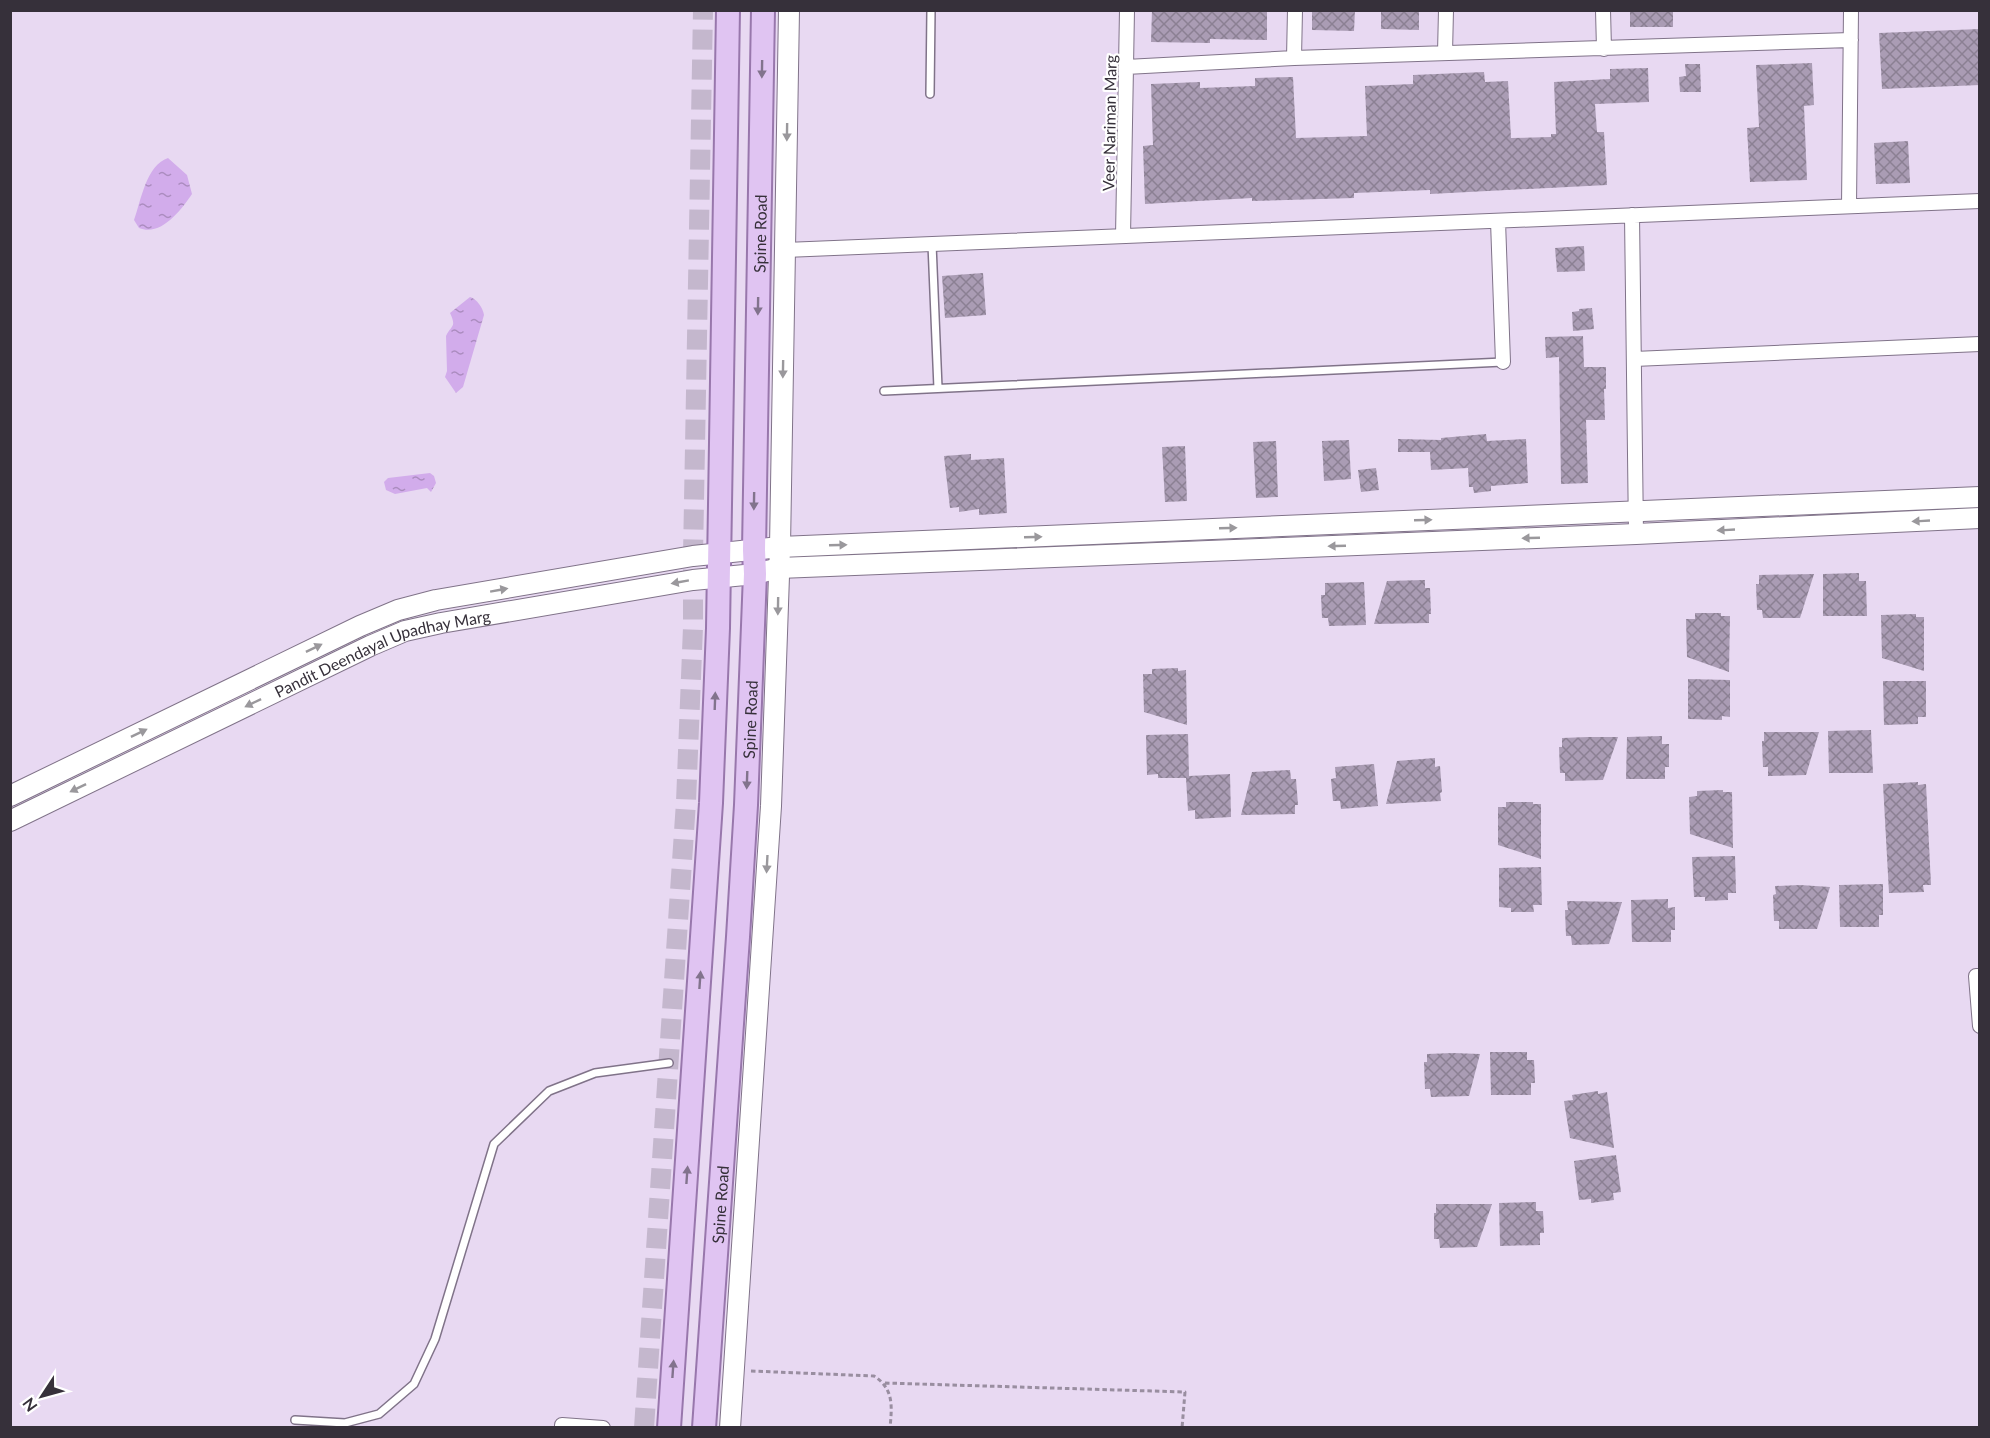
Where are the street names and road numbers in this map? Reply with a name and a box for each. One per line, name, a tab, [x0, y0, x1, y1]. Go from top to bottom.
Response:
street label: Veer Nariman Marg	[1098, 55, 1120, 191]
street label: Spine Road	[749, 194, 769, 273]
street label: Pandit Deendayal Upadhay Marg	[271, 605, 492, 701]
street label: Spine Road	[738, 680, 760, 759]
street label: Spine Road	[707, 1165, 732, 1244]

